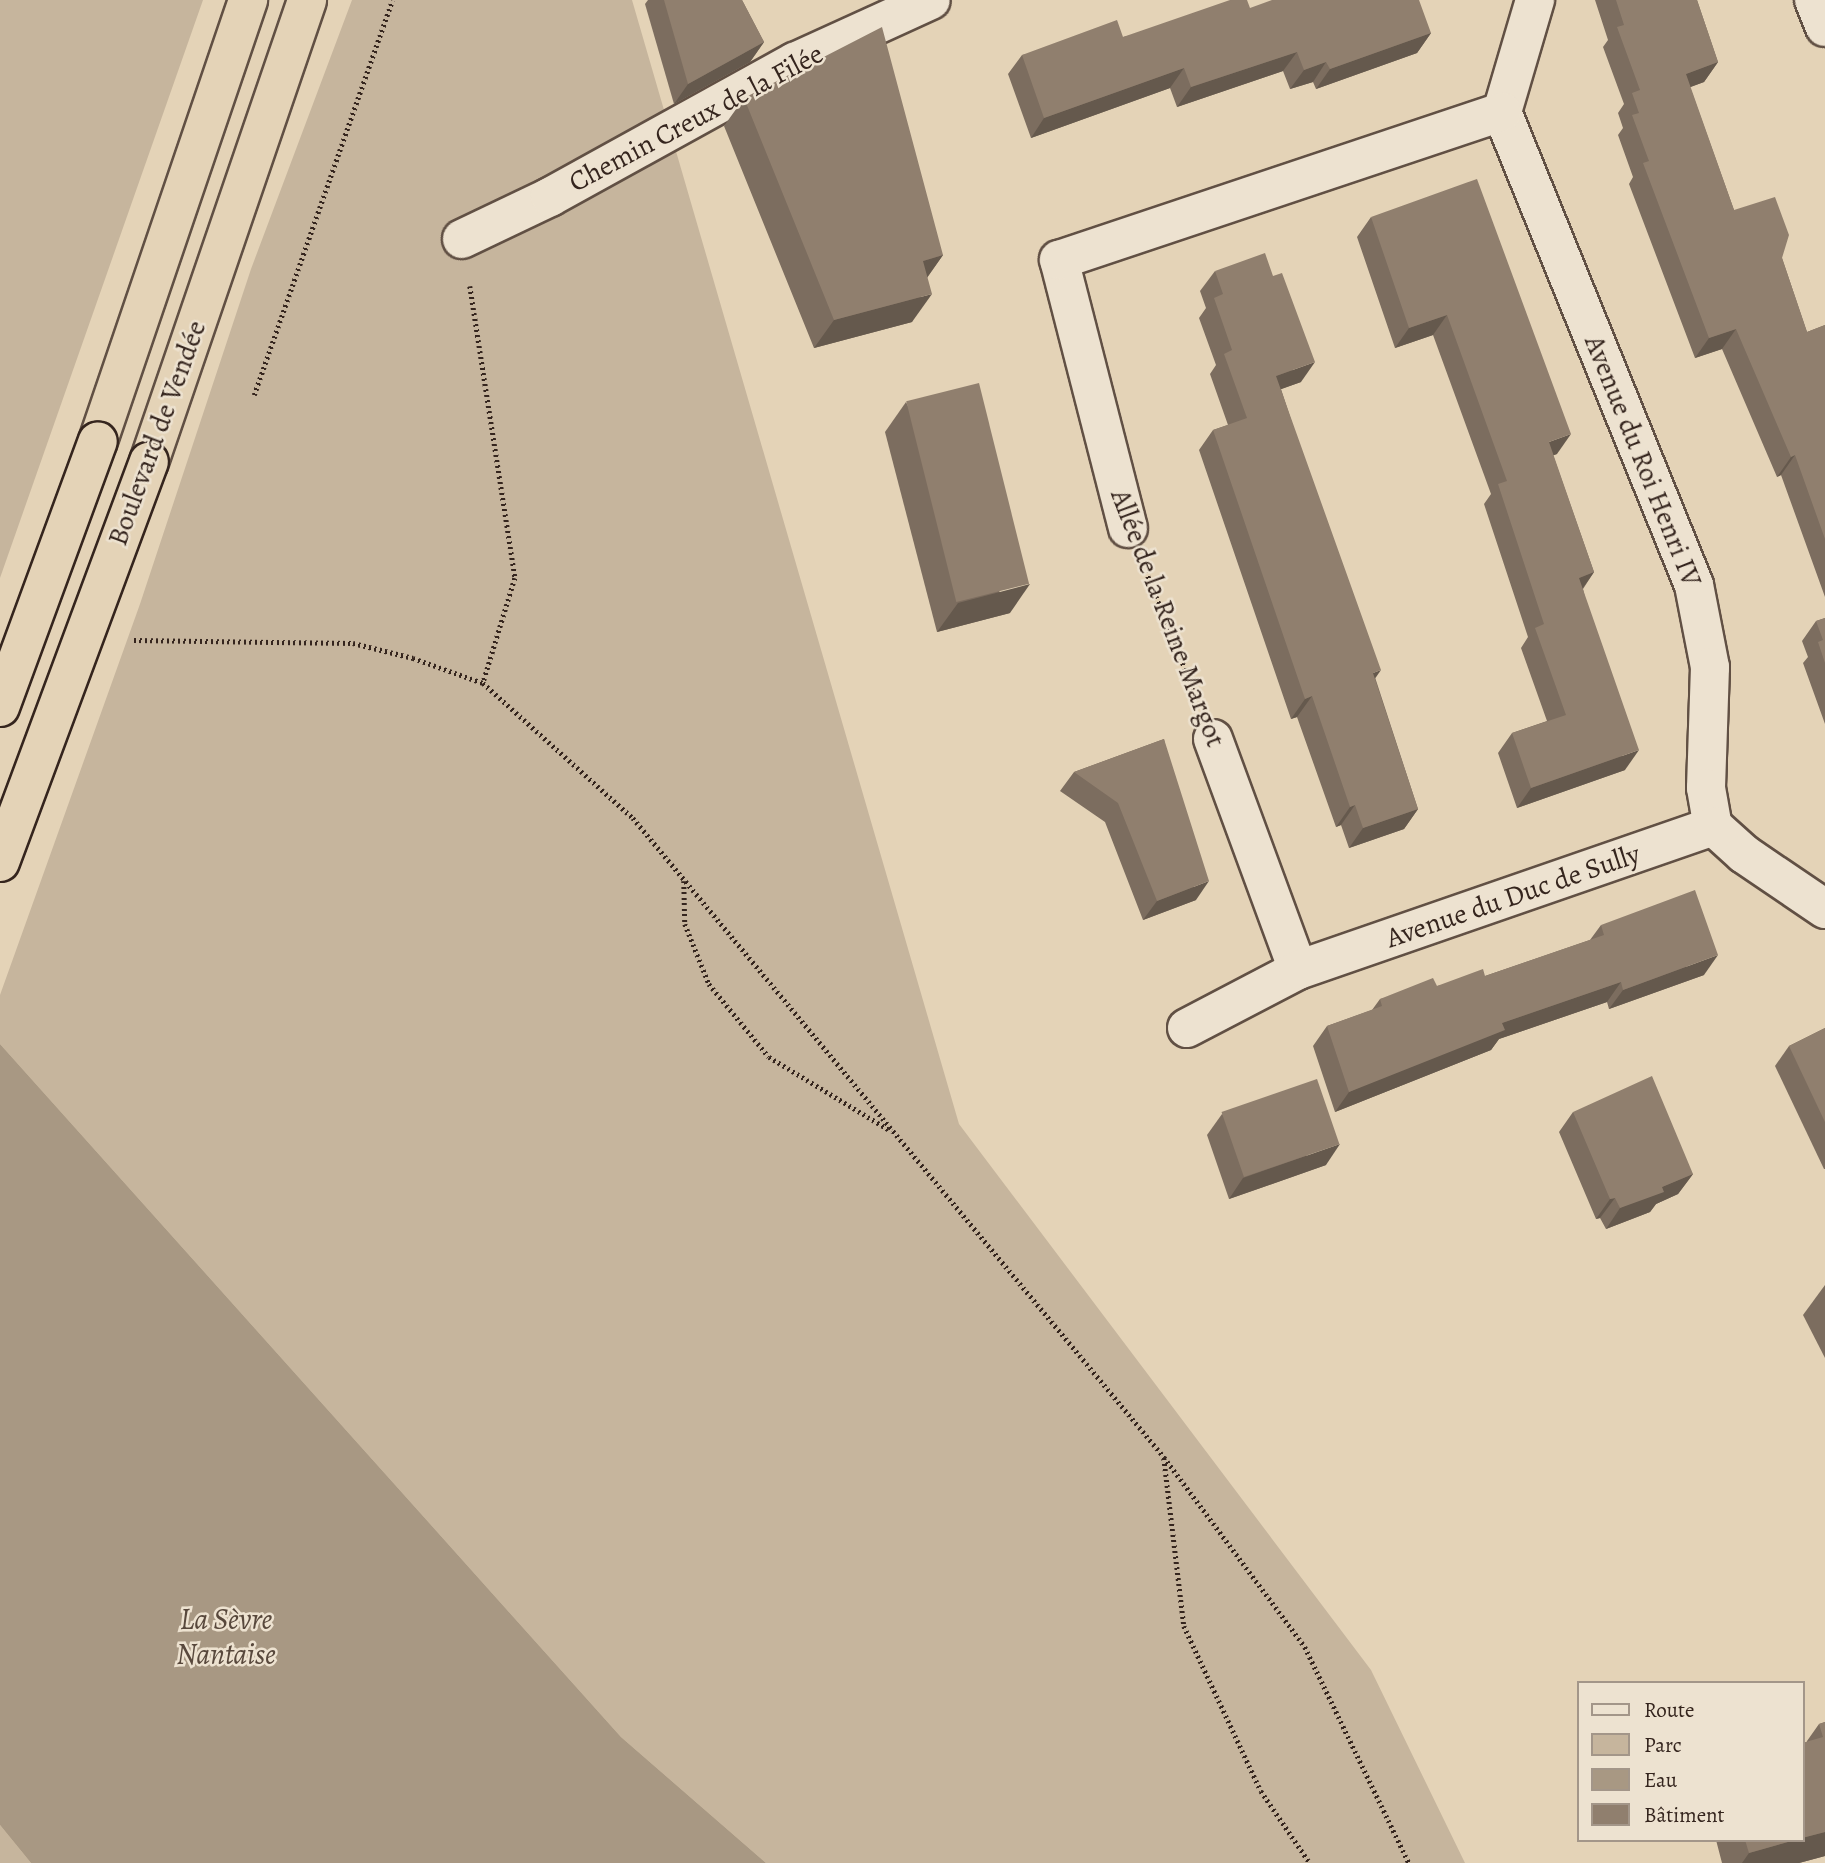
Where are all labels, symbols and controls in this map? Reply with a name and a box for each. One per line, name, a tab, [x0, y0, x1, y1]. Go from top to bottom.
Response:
street label: Chemin Creux de la Filée	[563, 37, 829, 199]
street label: Boulevard de Vendée	[101, 316, 213, 550]
street label: Avenue du Roi Henri IV	[1577, 330, 1709, 592]
street label: Allée de la Reine Margot	[1103, 484, 1233, 752]
street label: Avenue du Duc de Sully	[1382, 837, 1644, 955]
water label: La Sèvre Nantaise	[176, 1601, 276, 1672]
legend	[1576, 1681, 1804, 1842]
text: Route	[1644, 1696, 1694, 1724]
text: Parc	[1644, 1731, 1682, 1759]
text: Eau	[1644, 1766, 1677, 1794]
text: Bâtiment	[1644, 1801, 1725, 1829]

